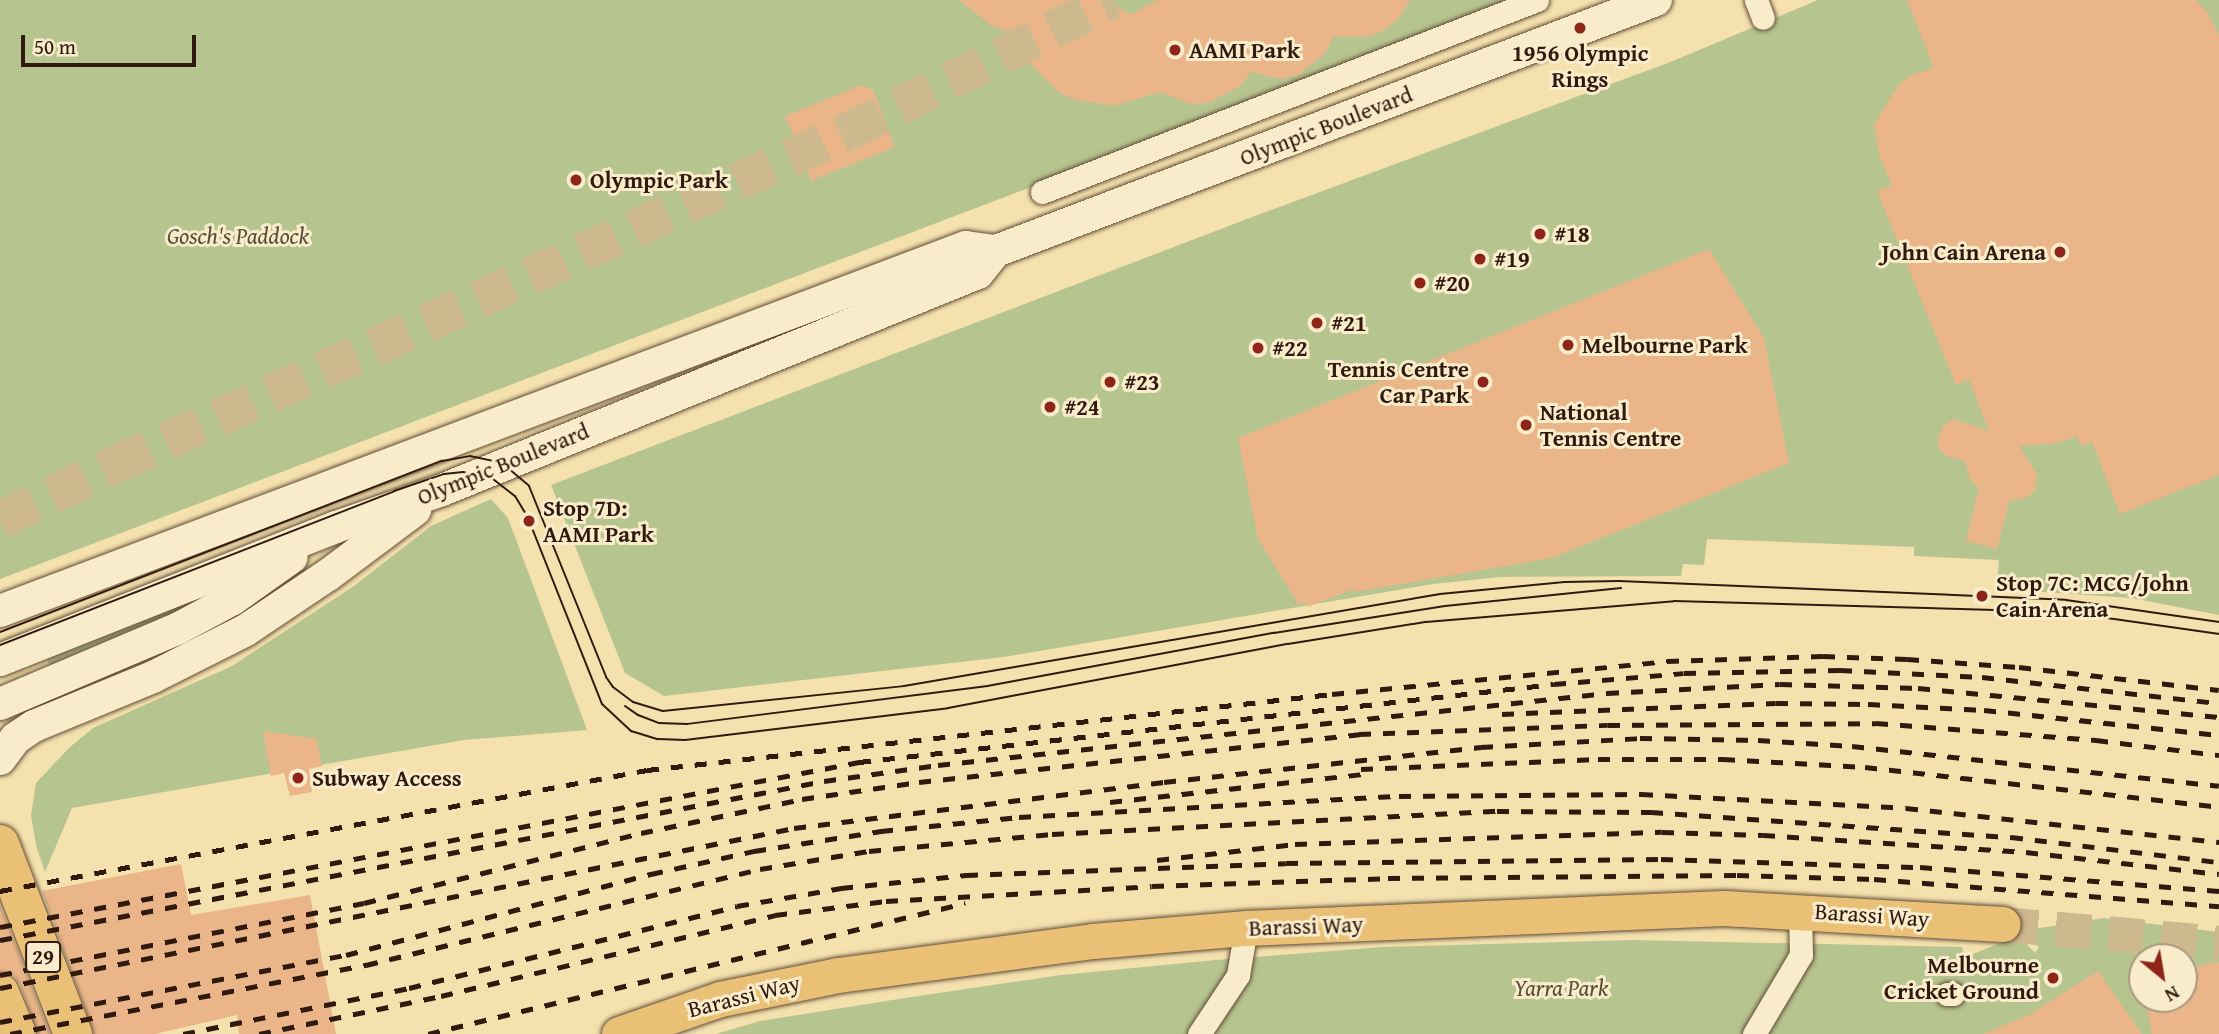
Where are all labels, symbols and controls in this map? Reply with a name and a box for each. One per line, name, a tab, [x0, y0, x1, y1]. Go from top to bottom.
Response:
marker: 1956 Olympic Rings	[1572, 20, 1588, 36]
scale bar	[24, 21, 200, 65]
text: 50 m	[34, 31, 76, 62]
place label: AAMI Park	[1189, 36, 1300, 64]
place label: 1956 Olympic Rings	[1512, 39, 1648, 93]
marker: AAMI Park	[1167, 42, 1183, 58]
street label: Olympic Boulevard	[1236, 80, 1416, 172]
place label: Olympic Park	[590, 166, 728, 194]
marker: Olympic Park	[568, 172, 584, 188]
place label: #18	[1554, 220, 1590, 248]
park label: Gosch's Paddock	[167, 222, 309, 250]
marker: #18	[1532, 226, 1548, 242]
place label: John Cain Arena	[1881, 238, 2046, 266]
marker: John Cain Arena	[2052, 244, 2068, 260]
place label: #19	[1494, 245, 1530, 273]
marker: #19	[1472, 251, 1488, 267]
place label: #20	[1434, 269, 1470, 297]
marker: #20	[1412, 275, 1428, 291]
place label: #21	[1331, 309, 1367, 337]
marker: #21	[1309, 315, 1325, 331]
place label: Melbourne Park	[1582, 331, 1748, 359]
place label: #22	[1272, 334, 1308, 362]
marker: Melbourne Park	[1560, 337, 1576, 353]
marker: #22	[1250, 340, 1266, 356]
place label: Tennis Centre Car Park	[1328, 355, 1469, 409]
place label: #23	[1124, 368, 1160, 396]
marker: #23	[1102, 374, 1118, 390]
marker: Tennis Centre Car Park	[1475, 374, 1491, 390]
place label: #24	[1064, 393, 1100, 421]
place label: National Tennis Centre	[1540, 398, 1681, 452]
marker: #24	[1042, 399, 1058, 415]
street label: Olympic Boulevard	[413, 417, 593, 511]
marker: National Tennis Centre	[1518, 417, 1534, 433]
place label: Stop 7D: AAMI Park	[543, 494, 654, 548]
marker: Stop 7D: AAMI Park	[521, 513, 537, 529]
place label: Stop 7C: MCG/John Cain Arena	[1996, 569, 2189, 623]
marker: Stop 7C: MCG/John Cain Arena	[1974, 588, 1990, 604]
place label: Subway Access	[312, 764, 462, 792]
marker: Subway Access	[290, 770, 306, 786]
street label: Barassi Way	[1814, 897, 1930, 933]
street label: Barassi Way	[1248, 910, 1364, 942]
road number: 29	[24, 940, 62, 974]
north arrow	[2128, 943, 2198, 1013]
place label: Melbourne Cricket Ground	[1884, 951, 2039, 1005]
street label: Barassi Way	[685, 969, 803, 1023]
marker: Melbourne Cricket Ground	[2045, 970, 2061, 986]
park label: Yarra Park	[1514, 974, 1608, 1002]
text: N	[2160, 979, 2185, 1010]

